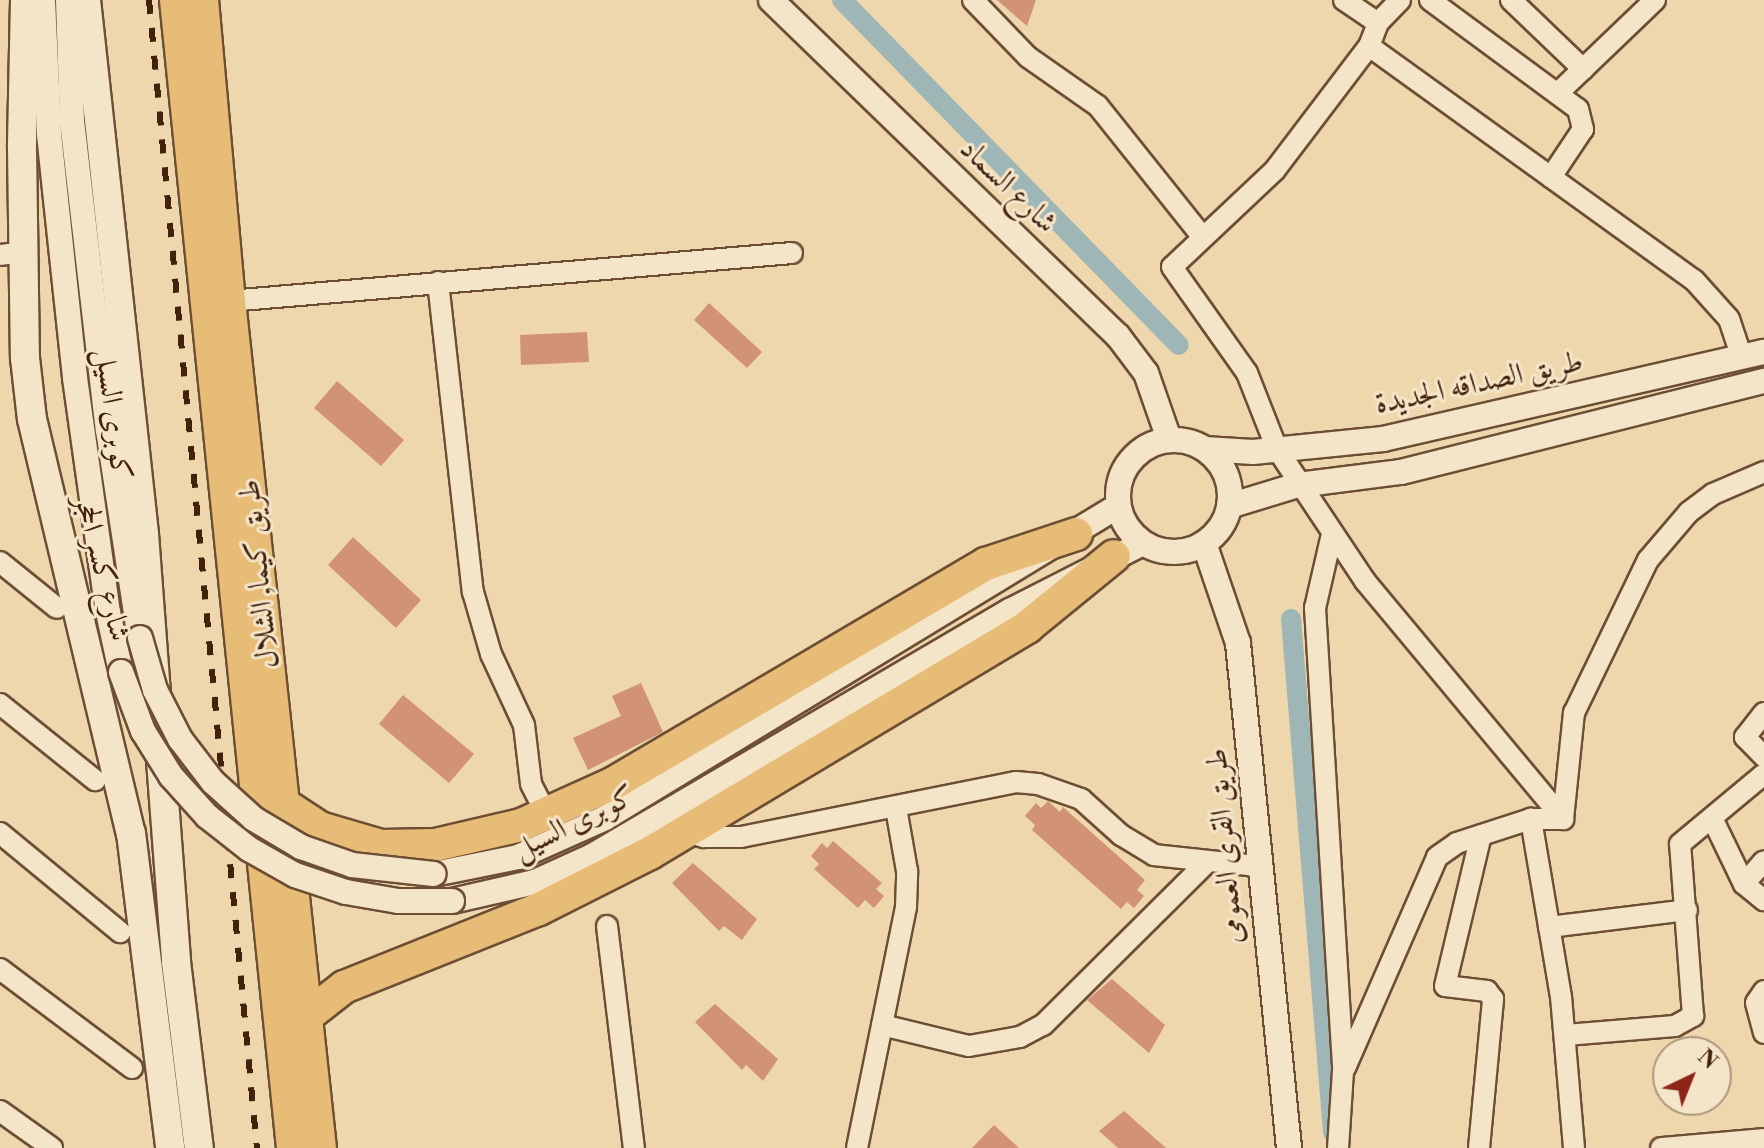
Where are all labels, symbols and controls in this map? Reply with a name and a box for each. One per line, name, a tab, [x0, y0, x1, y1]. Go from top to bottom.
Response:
street label: شارع السماد	[952, 131, 1064, 241]
street label: طريق الصداقه الجديدة	[1372, 343, 1586, 423]
street label: كوبرى السيل	[87, 347, 139, 481]
street label: طريق كيما, الشلال	[231, 478, 287, 670]
street label: شارع كسر الحجر	[66, 491, 138, 645]
street label: طريق القرى العمومى	[1199, 747, 1251, 945]
street label: كوبرى السيل	[507, 778, 641, 868]
north arrow	[1652, 1036, 1732, 1116]
text: N	[1692, 1044, 1723, 1075]

